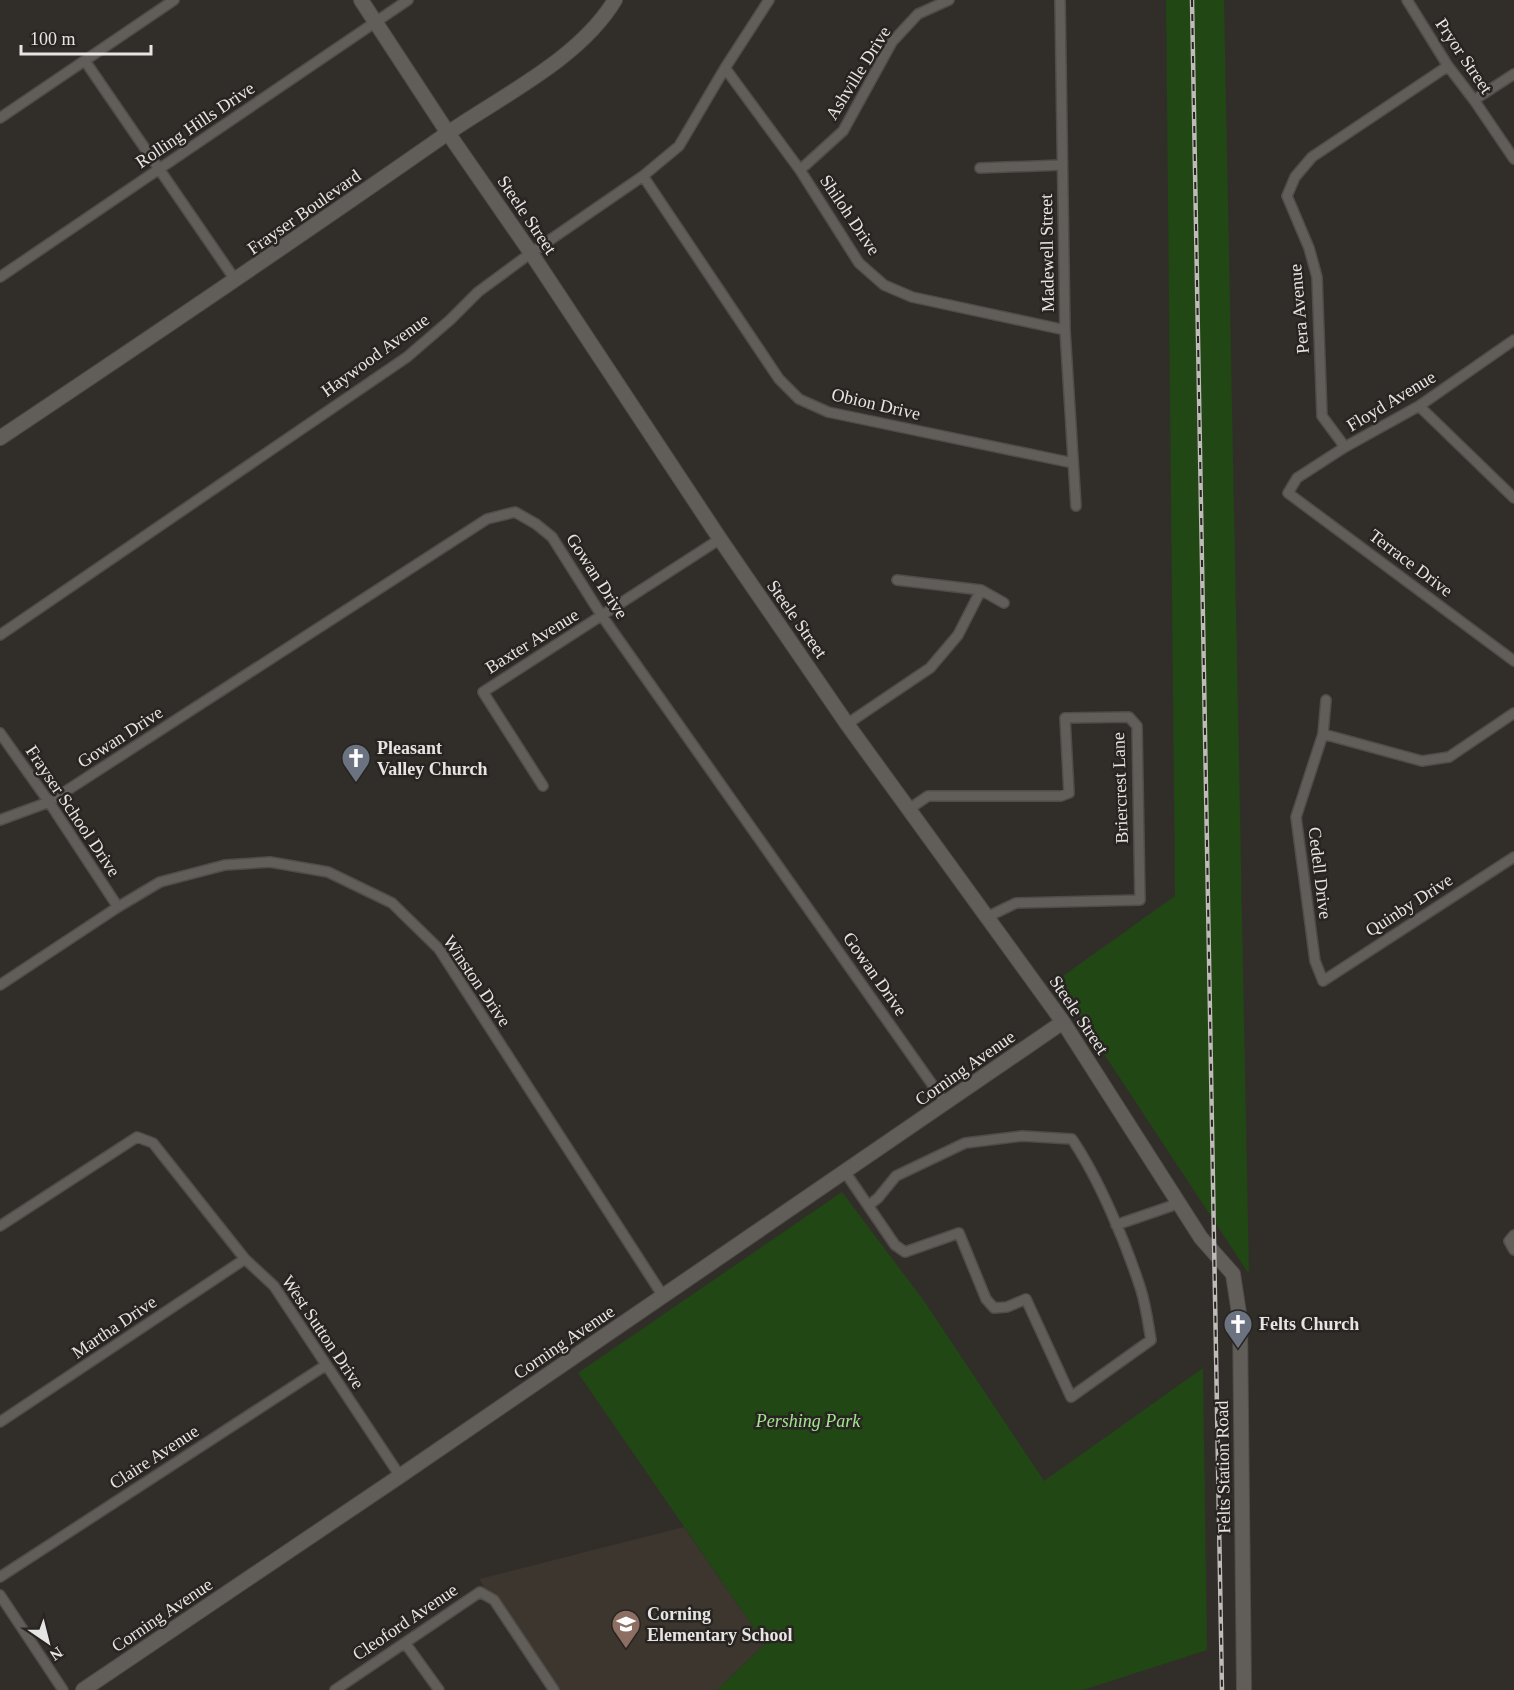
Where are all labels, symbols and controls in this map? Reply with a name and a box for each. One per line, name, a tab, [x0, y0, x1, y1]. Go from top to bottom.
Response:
street label: Pryor Street	[1432, 15, 1496, 97]
scale bar	[21, 18, 152, 56]
street label: Ashville Drive	[821, 23, 895, 123]
text: 100 m	[30, 29, 76, 49]
street label: Rolling Hills Drive	[132, 78, 258, 172]
street label: Frayser Boulevard	[244, 166, 364, 258]
street label: Shiloh Drive	[816, 171, 884, 259]
street label: Steele Street	[493, 172, 561, 258]
street label: Madewell Street	[1036, 194, 1058, 312]
street label: Pera Avenue	[1285, 263, 1313, 355]
street label: Haywood Avenue	[317, 309, 433, 401]
street label: Floyd Avenue	[1343, 367, 1439, 435]
street label: Obion Drive	[830, 384, 922, 424]
street label: Terrace Drive	[1365, 525, 1457, 601]
street label: Gowan Drive	[562, 530, 632, 622]
street label: Steele Street	[763, 576, 831, 662]
street label: Baxter Avenue	[482, 604, 582, 678]
street label: Gowan Drive	[74, 702, 166, 772]
street label: Briercrest Lane	[1108, 732, 1132, 844]
place label: Pleasant Valley Church	[377, 738, 488, 779]
street label: Frayser School Drive	[22, 742, 124, 880]
church icon: Pleasant Valley Church	[340, 742, 372, 784]
street label: Cedell Drive	[1304, 826, 1336, 920]
street label: Quinby Drive	[1362, 870, 1456, 940]
street label: Gowan Drive	[839, 928, 911, 1020]
street label: Winston Drive	[439, 932, 515, 1030]
street label: Steele Street	[1045, 972, 1113, 1058]
street label: Corning Avenue	[911, 1026, 1019, 1110]
street label: West Sutton Drive	[278, 1271, 368, 1393]
street label: Martha Drive	[68, 1291, 160, 1363]
street label: Corning Avenue	[510, 1301, 618, 1383]
church icon: Felts Church	[1222, 1308, 1254, 1350]
place label: Felts Church	[1259, 1314, 1359, 1334]
street label: Felts Station Road	[1212, 1400, 1234, 1534]
park label: Pershing Park	[755, 1411, 861, 1431]
street label: Claire Avenue	[106, 1421, 202, 1493]
street label: Corning Avenue	[108, 1574, 216, 1656]
street label: Cleoford Avenue	[349, 1580, 461, 1664]
place label: Corning Elementary School	[647, 1604, 793, 1645]
school or university icon: Corning Elementary School	[610, 1608, 642, 1650]
north arrow	[18, 1612, 78, 1672]
text: N	[46, 1644, 66, 1664]

